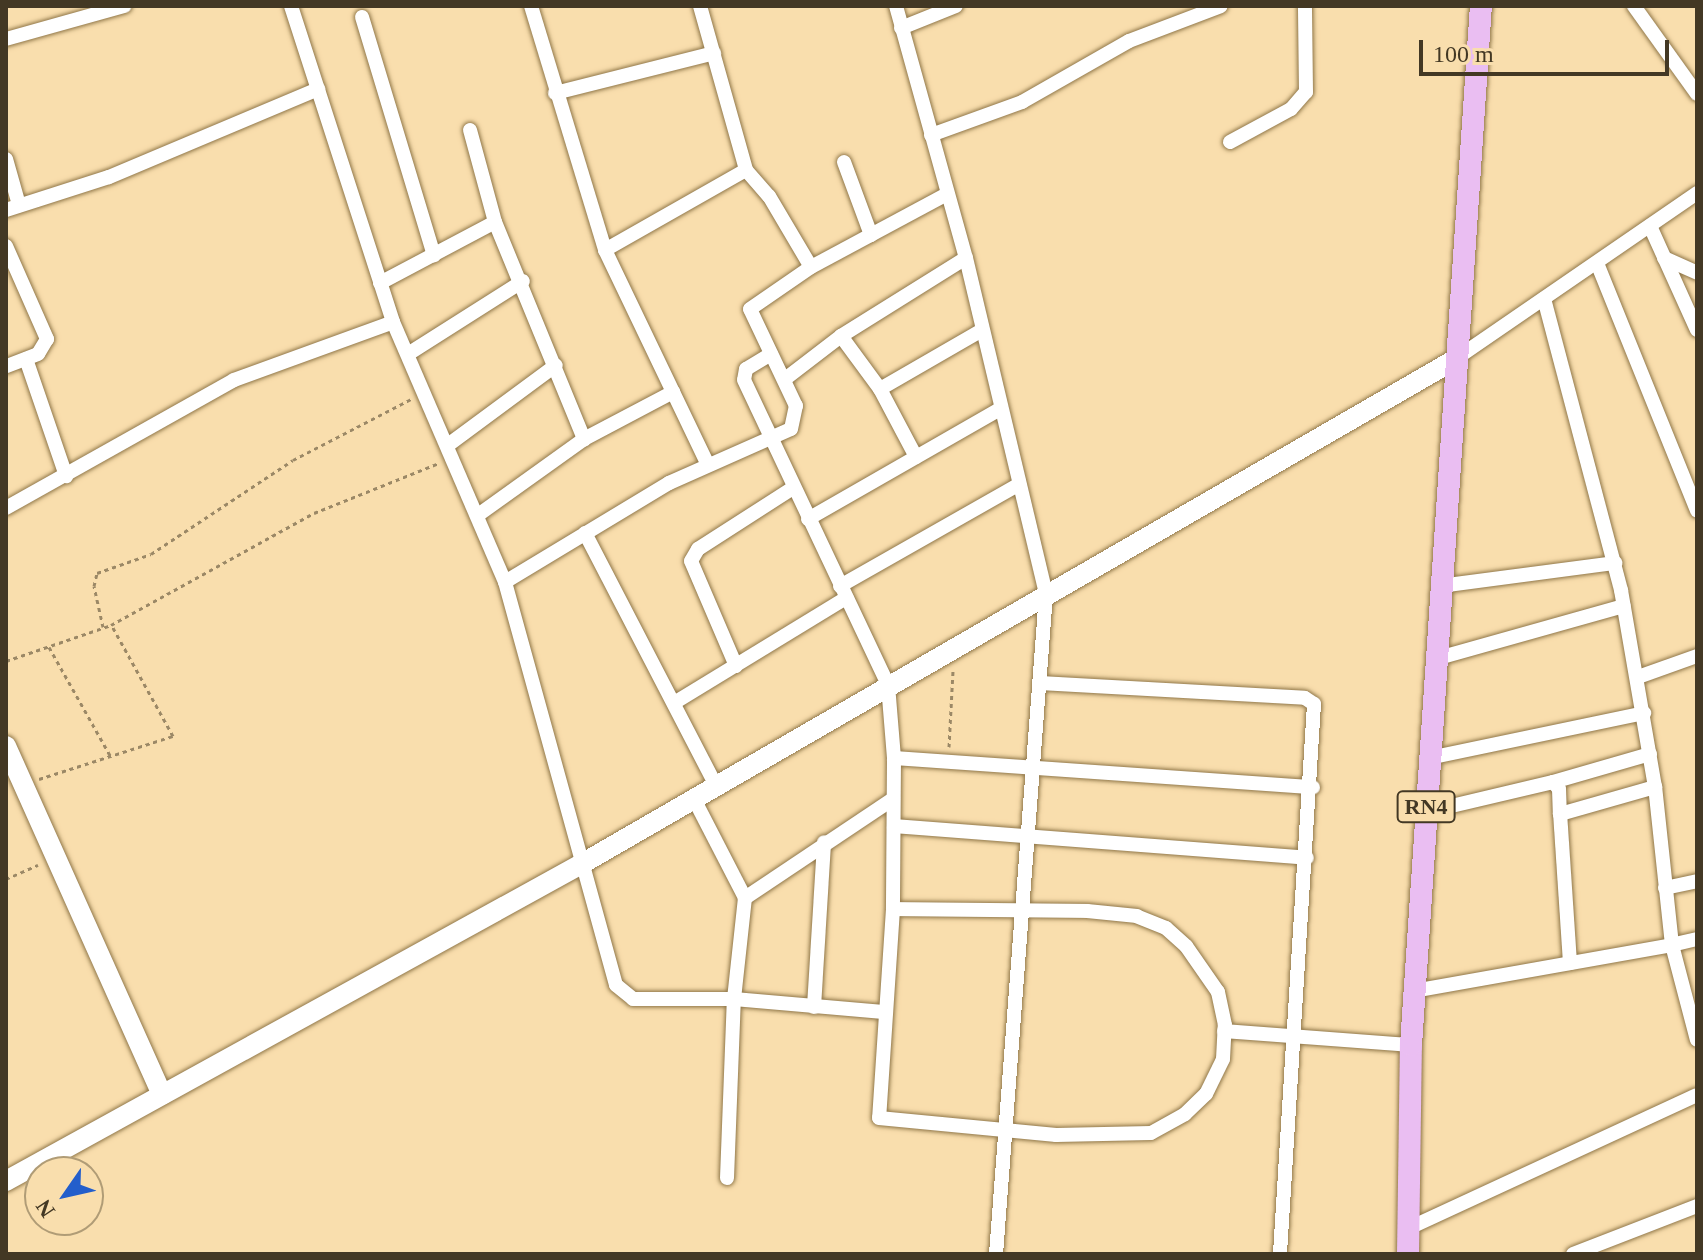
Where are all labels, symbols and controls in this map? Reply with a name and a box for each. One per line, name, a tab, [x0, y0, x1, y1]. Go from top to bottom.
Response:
scale bar	[1423, 24, 1673, 74]
text: 100 m	[1433, 41, 1494, 67]
road number: RN4	[1394, 789, 1458, 825]
north arrow	[24, 1156, 104, 1236]
text: N	[31, 1195, 60, 1222]

